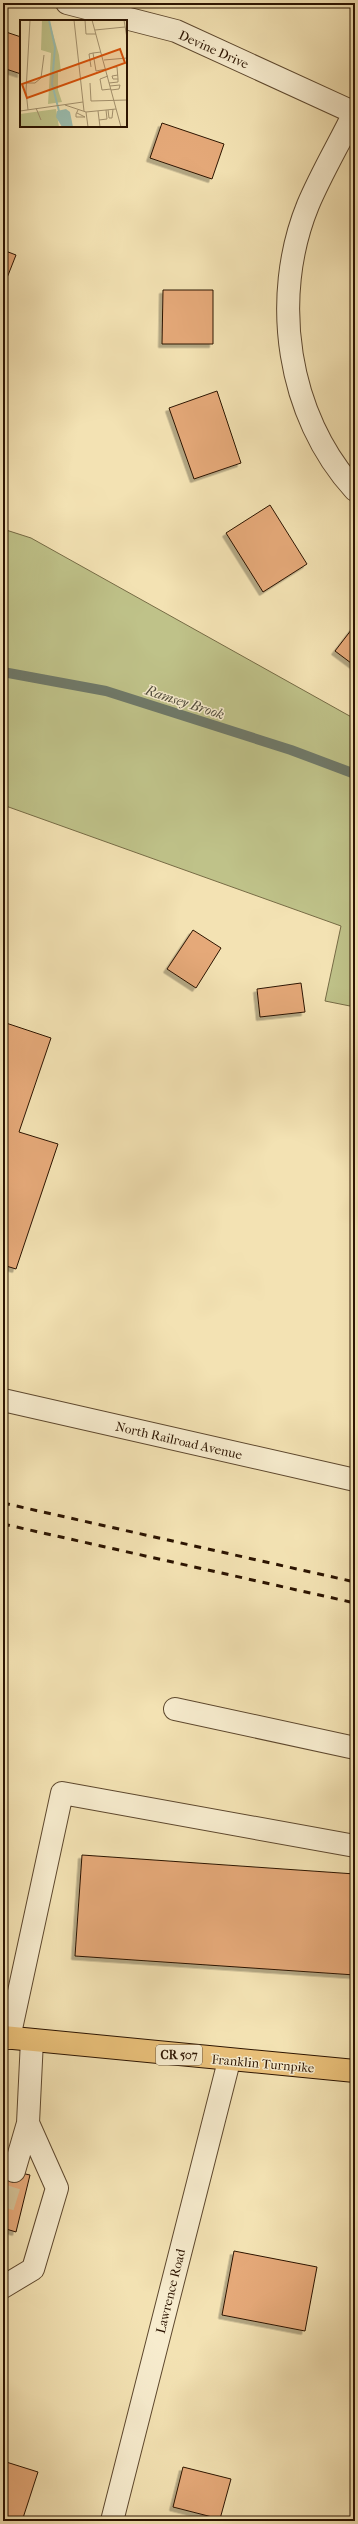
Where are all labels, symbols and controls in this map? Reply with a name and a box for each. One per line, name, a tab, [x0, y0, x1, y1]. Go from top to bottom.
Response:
inset map	[20, 20, 127, 127]
street label: Devine Drive	[176, 27, 252, 72]
water label: Ramsey Brook	[142, 681, 227, 723]
street label: North Railroad Avenue	[114, 1419, 244, 1462]
road number: CR 507	[156, 2045, 202, 2065]
street label: Franklin Turnpike	[211, 2052, 316, 2076]
street label: Lawrence Road	[153, 2246, 188, 2335]

